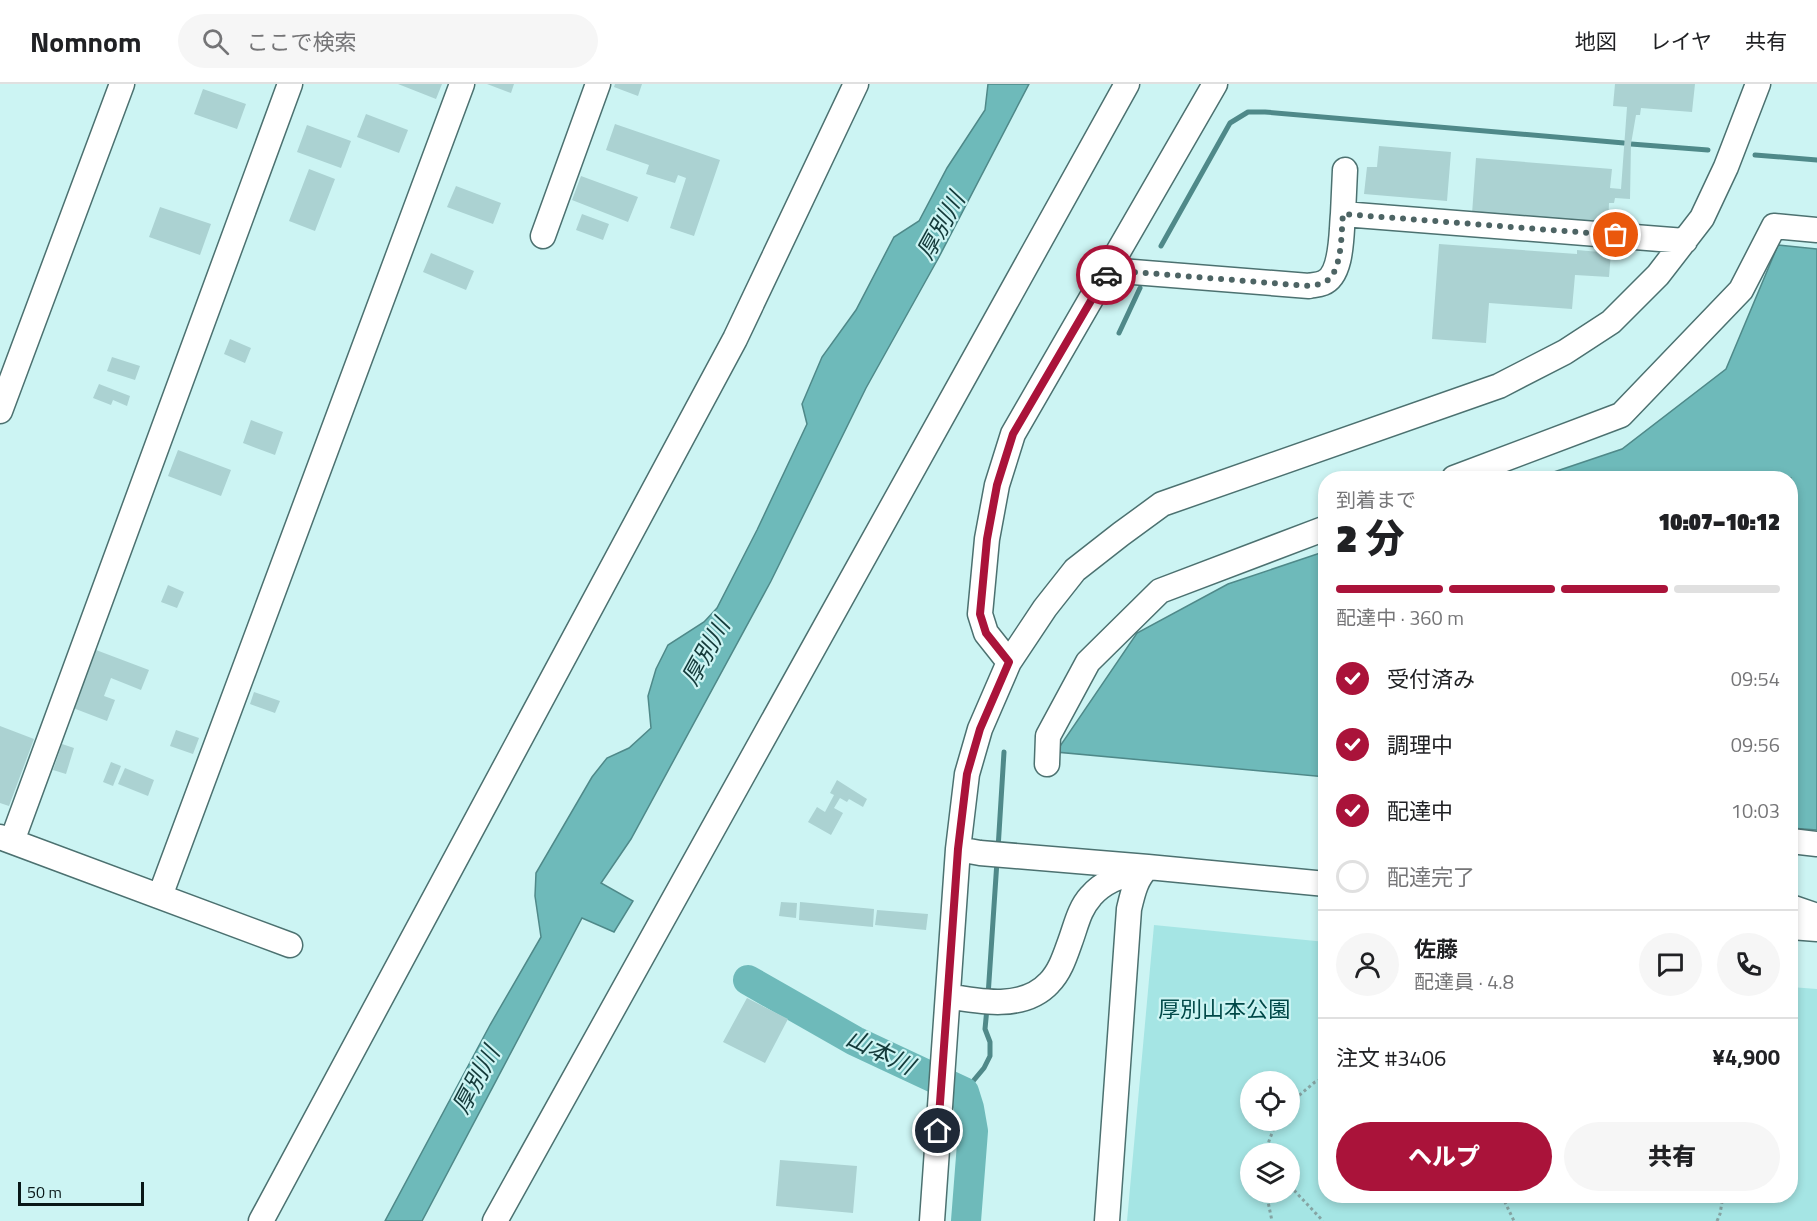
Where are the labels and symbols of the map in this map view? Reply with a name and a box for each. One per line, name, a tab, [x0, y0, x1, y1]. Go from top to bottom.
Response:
water label: 厚別川	[907, 183, 975, 266]
pin	[1590, 209, 1641, 260]
courier	[1076, 245, 1136, 305]
water label: 厚別川	[672, 609, 740, 692]
park label: 厚別山本公園	[1158, 992, 1290, 1026]
water label: 山本川	[840, 1019, 923, 1084]
water label: 厚別川	[442, 1037, 509, 1120]
pin	[912, 1105, 963, 1156]
scale bar	[18, 1179, 144, 1206]

